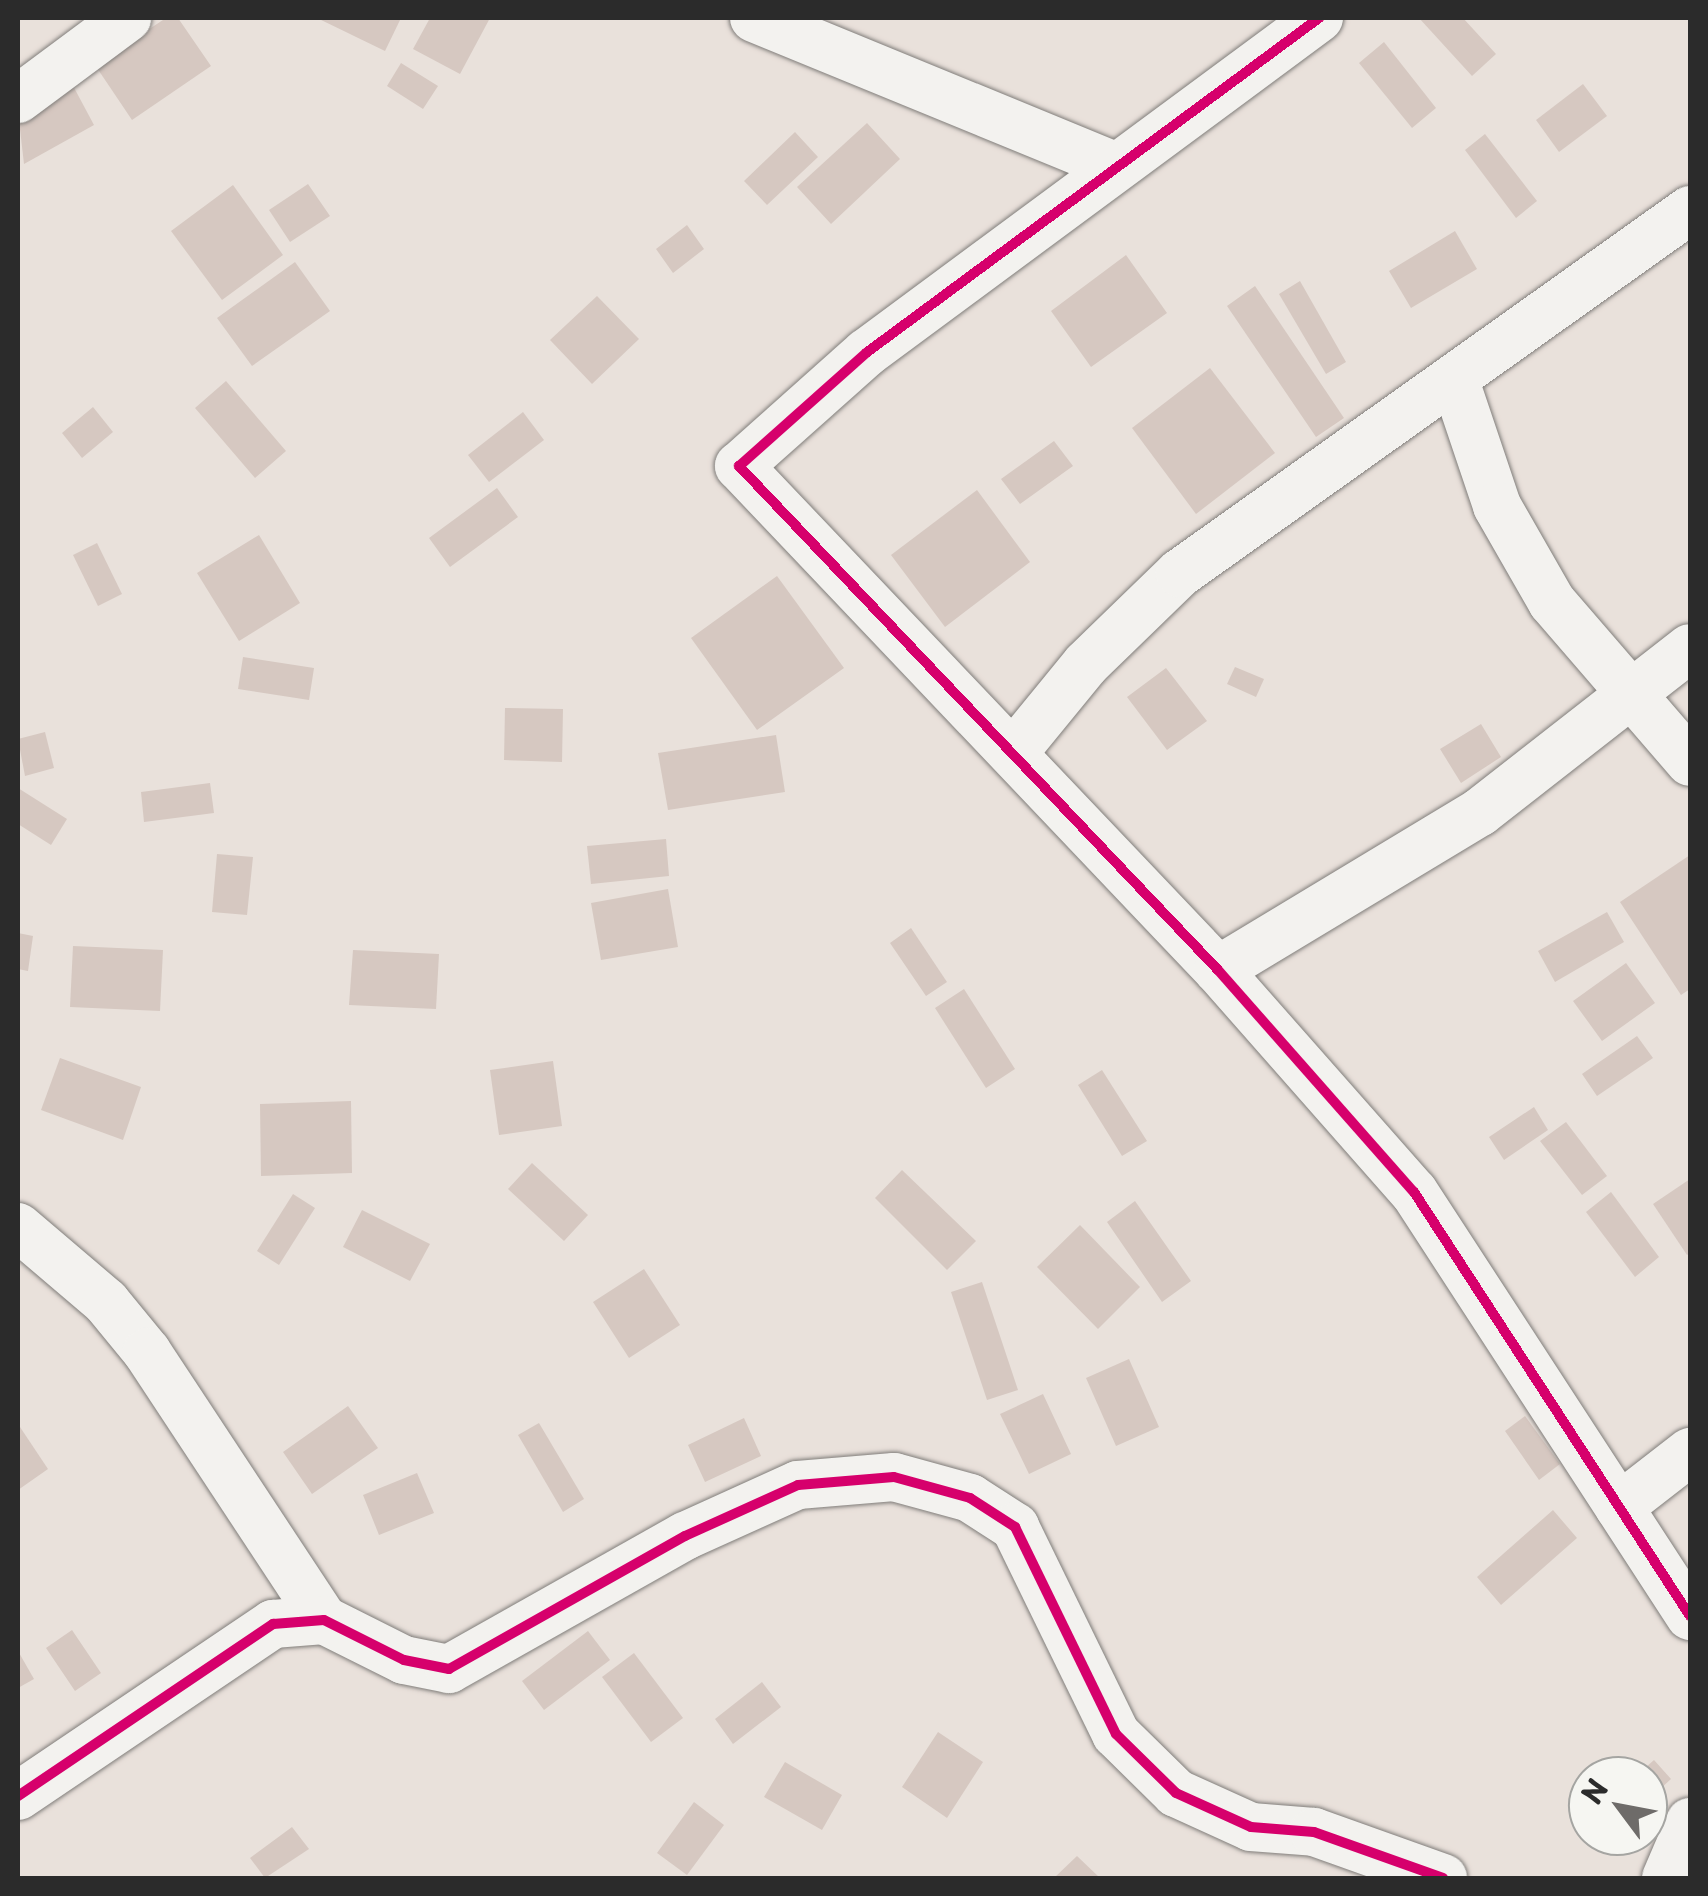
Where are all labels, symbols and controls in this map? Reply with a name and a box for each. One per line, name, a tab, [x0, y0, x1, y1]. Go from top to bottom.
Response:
north arrow	[1568, 1756, 1668, 1856]
text: N	[1570, 1770, 1618, 1812]

